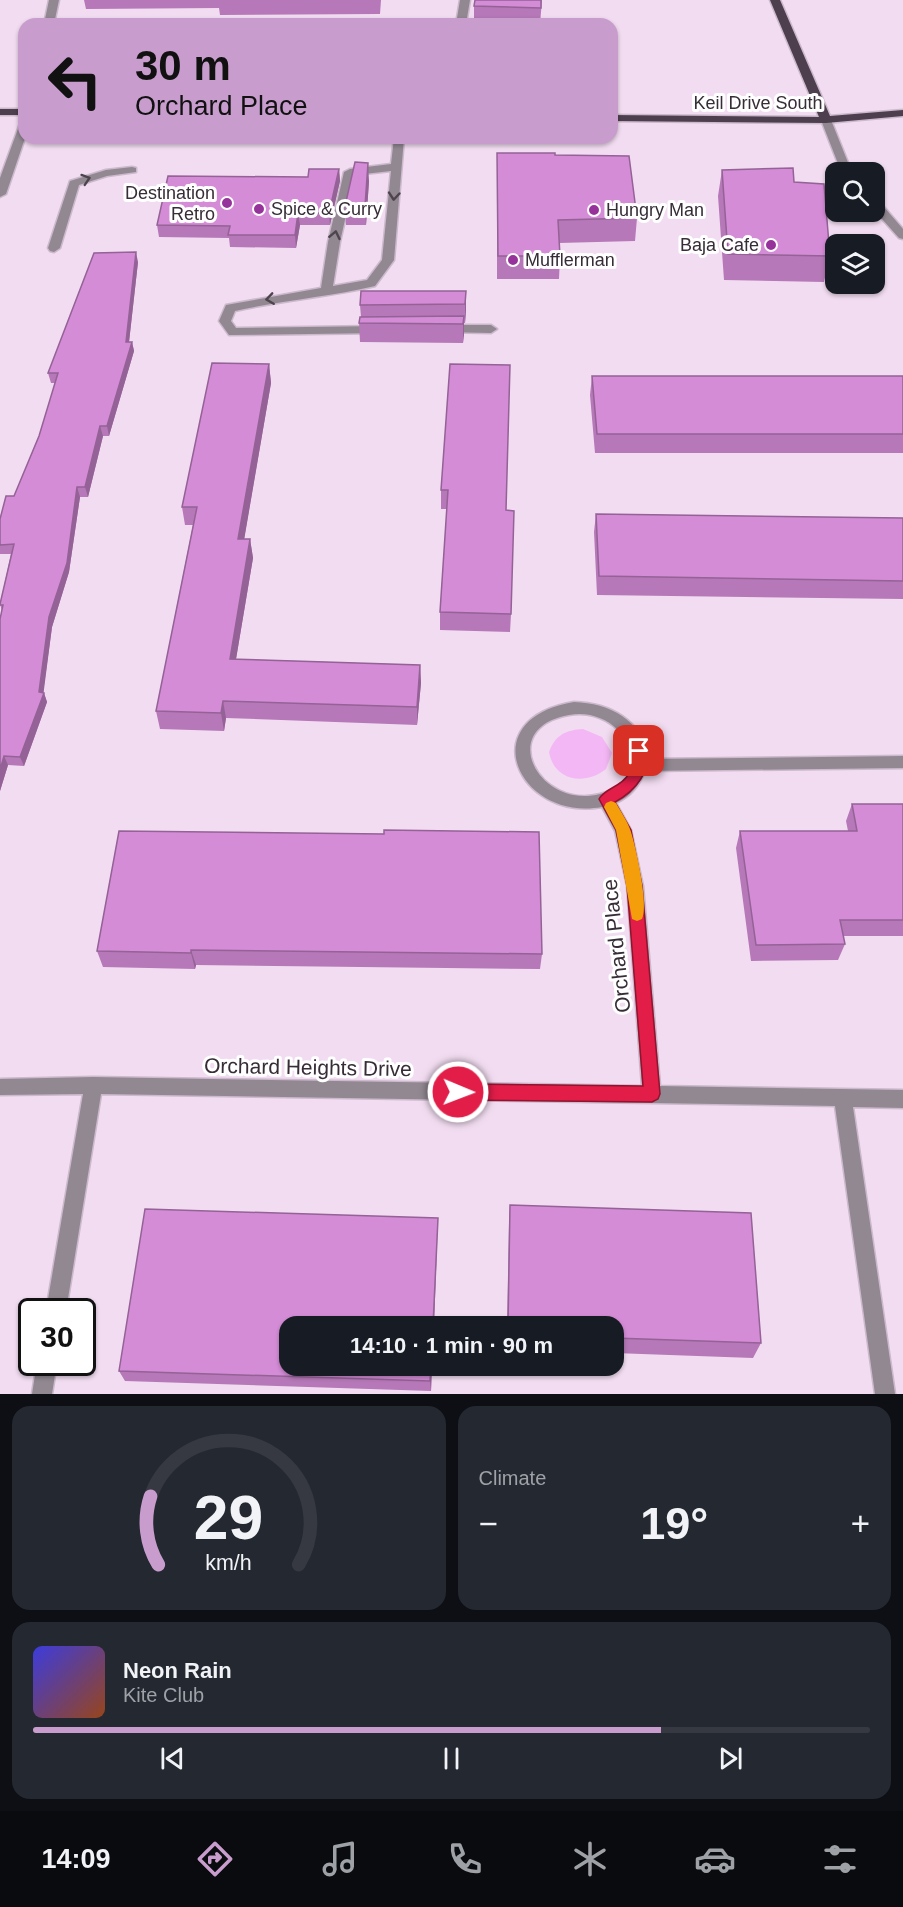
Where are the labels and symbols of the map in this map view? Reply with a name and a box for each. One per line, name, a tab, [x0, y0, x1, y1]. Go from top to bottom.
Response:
street label: Keil Drive South	[693, 93, 823, 113]
one-way arrow	[80, 174, 91, 187]
place label: Destination Retro	[125, 183, 215, 224]
one-way arrow	[388, 192, 401, 201]
marker: Destination Retro	[220, 196, 234, 210]
place label: Spice & Curry	[271, 199, 382, 219]
place label: Hungry Man	[606, 200, 704, 220]
marker: Spice & Curry	[252, 202, 266, 216]
marker: Hungry Man	[587, 203, 601, 217]
one-way arrow	[328, 230, 341, 240]
place label: Baja Cafe	[680, 235, 759, 255]
marker: Baja Cafe	[764, 238, 778, 252]
place label: Mufflerman	[525, 250, 615, 270]
marker: Mufflerman	[506, 253, 520, 267]
one-way arrow	[266, 292, 275, 304]
pin	[613, 725, 664, 776]
street label: Orchard Place	[598, 878, 634, 1014]
street label: Orchard Heights Drive	[204, 1054, 412, 1080]
position arrow	[426, 1060, 490, 1124]
speed limit sign: 30	[18, 1298, 96, 1376]

